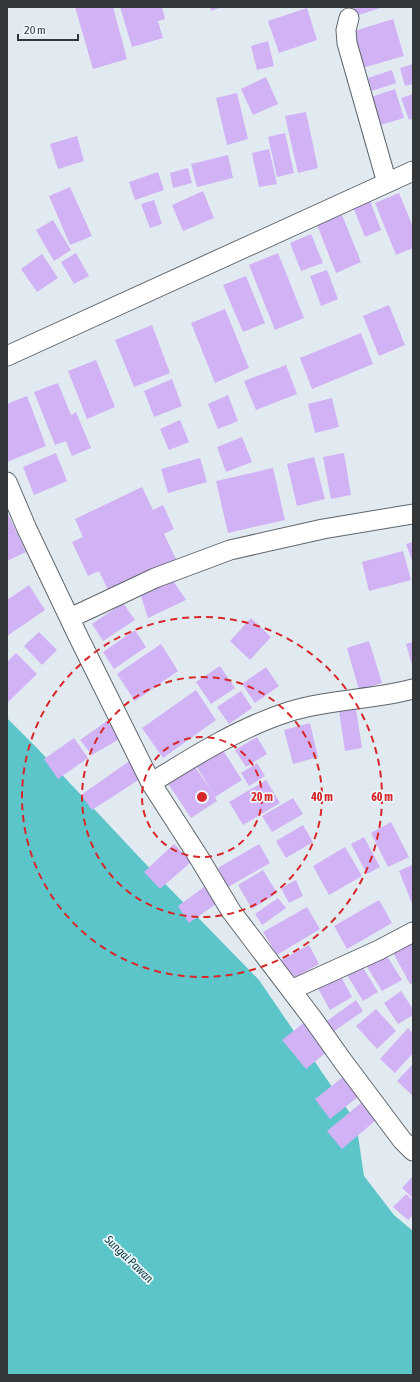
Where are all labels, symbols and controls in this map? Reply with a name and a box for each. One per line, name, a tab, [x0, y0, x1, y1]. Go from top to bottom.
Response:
scale bar	[18, 16, 78, 42]
text: 20 m	[24, 23, 46, 37]
centre of rings	[195, 790, 209, 804]
text: 20 m	[251, 790, 273, 804]
text: 40 m	[310, 790, 333, 804]
text: 60 m	[371, 790, 393, 804]
water label: Sungai Pawan	[101, 1232, 156, 1286]

